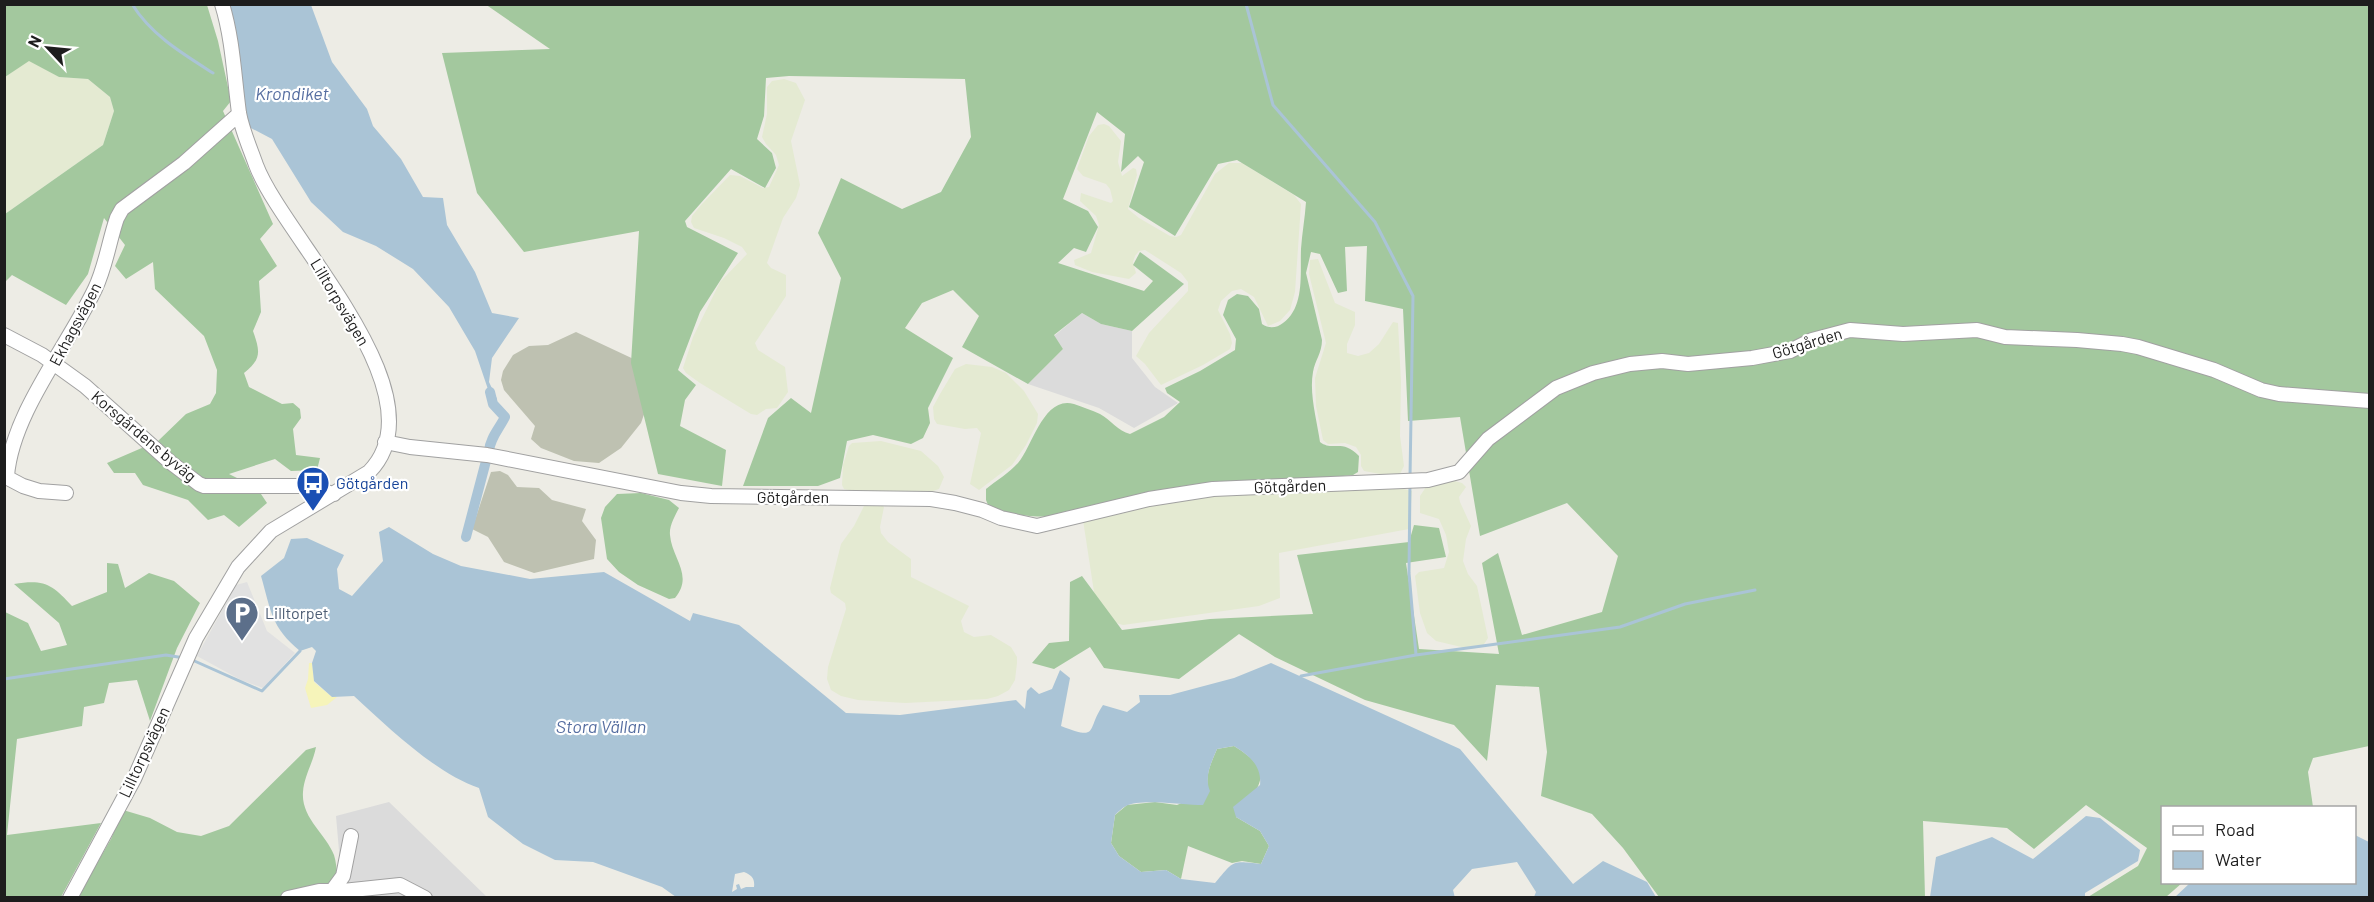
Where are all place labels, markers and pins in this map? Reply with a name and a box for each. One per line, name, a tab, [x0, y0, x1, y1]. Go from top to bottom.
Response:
bus stop icon: Götgården	[295, 465, 331, 512]
place label: Götgården	[336, 473, 408, 492]
parking icon: Lilltorpet	[224, 595, 260, 642]
place label: Lilltorpet	[265, 603, 329, 622]

